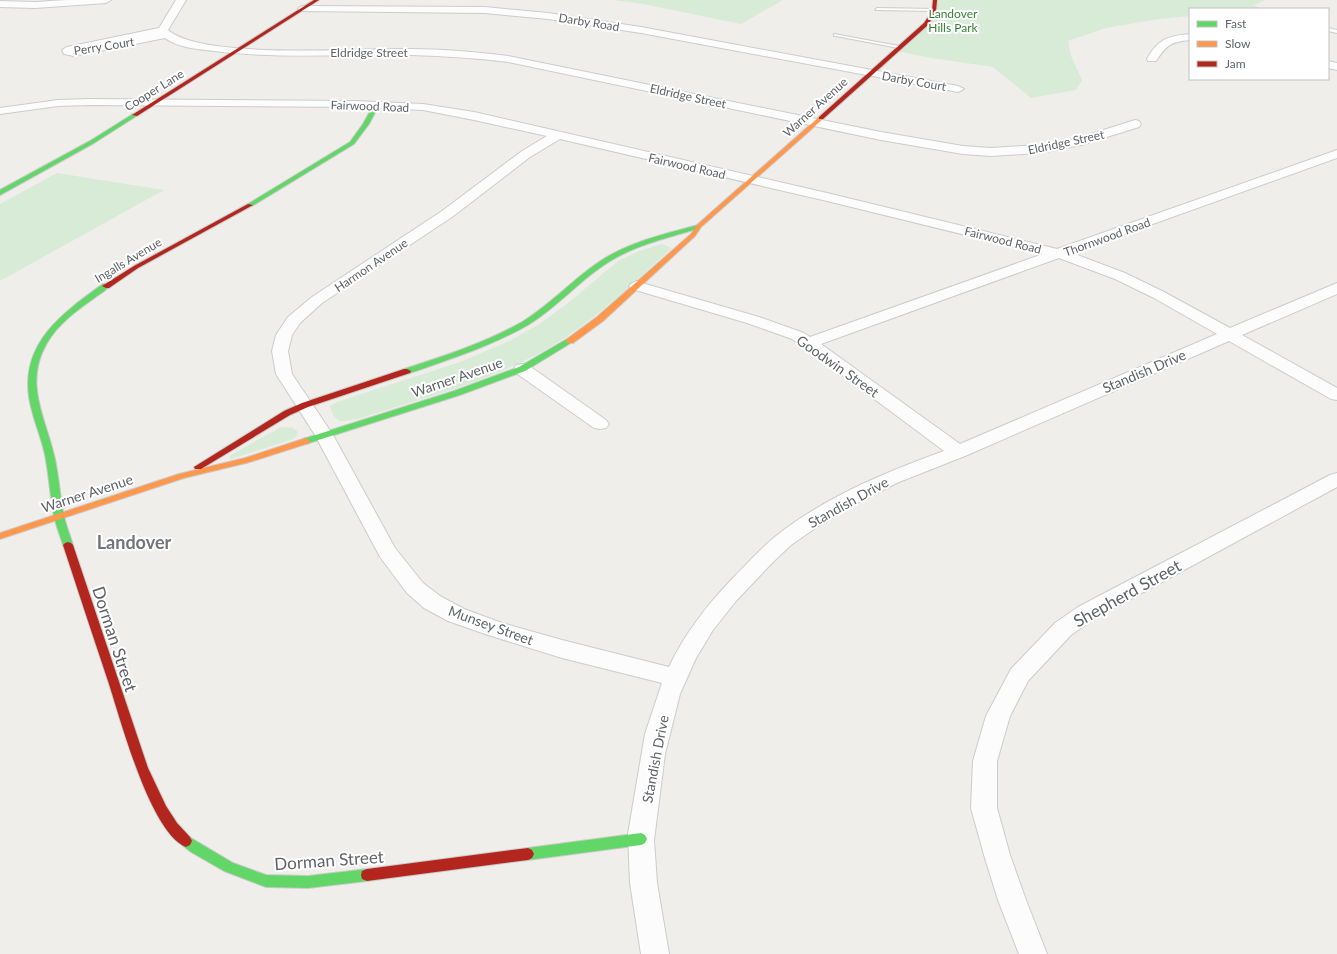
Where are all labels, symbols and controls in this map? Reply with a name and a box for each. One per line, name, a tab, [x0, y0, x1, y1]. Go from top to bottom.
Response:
park label: Landover Hills Park	[928, 6, 979, 35]
legend	[1189, 8, 1329, 80]
street label: Darby Road	[557, 10, 621, 34]
text: Fast	[1225, 16, 1247, 31]
street label: Perry Court	[73, 34, 136, 58]
text: Slow	[1225, 36, 1251, 51]
street label: Eldridge Street	[330, 45, 408, 60]
text: Jam	[1225, 56, 1246, 71]
street label: Cooper Lane	[122, 66, 186, 114]
street label: Darby Court	[881, 68, 948, 94]
street label: Warner Avenue	[780, 74, 850, 140]
street label: Eldridge Street	[649, 81, 728, 112]
street label: Fairwood Road	[331, 97, 409, 115]
street label: Eldridge Street	[1027, 126, 1106, 157]
street label: Fairwood Road	[647, 150, 727, 182]
street label: Thornwood Road	[1062, 214, 1152, 260]
street label: Fairwood Road	[963, 223, 1043, 257]
street label: Ingalls Avenue	[92, 234, 164, 286]
street label: Harmon Avenue	[332, 235, 410, 295]
street label: Goodwin Street	[794, 331, 882, 401]
street label: Standish Drive	[1100, 346, 1188, 396]
street label: Warner Avenue	[409, 353, 505, 401]
street label: Warner Avenue	[39, 470, 135, 516]
street label: Standish Drive	[805, 473, 891, 531]
district label: Landover	[97, 531, 172, 553]
street label: Shepherd Street	[1069, 555, 1185, 631]
street label: Dorman Street	[88, 584, 142, 694]
street label: Munsey Street	[446, 602, 536, 648]
street label: Standish Drive	[638, 714, 672, 804]
street label: Dorman Street	[274, 846, 384, 874]

